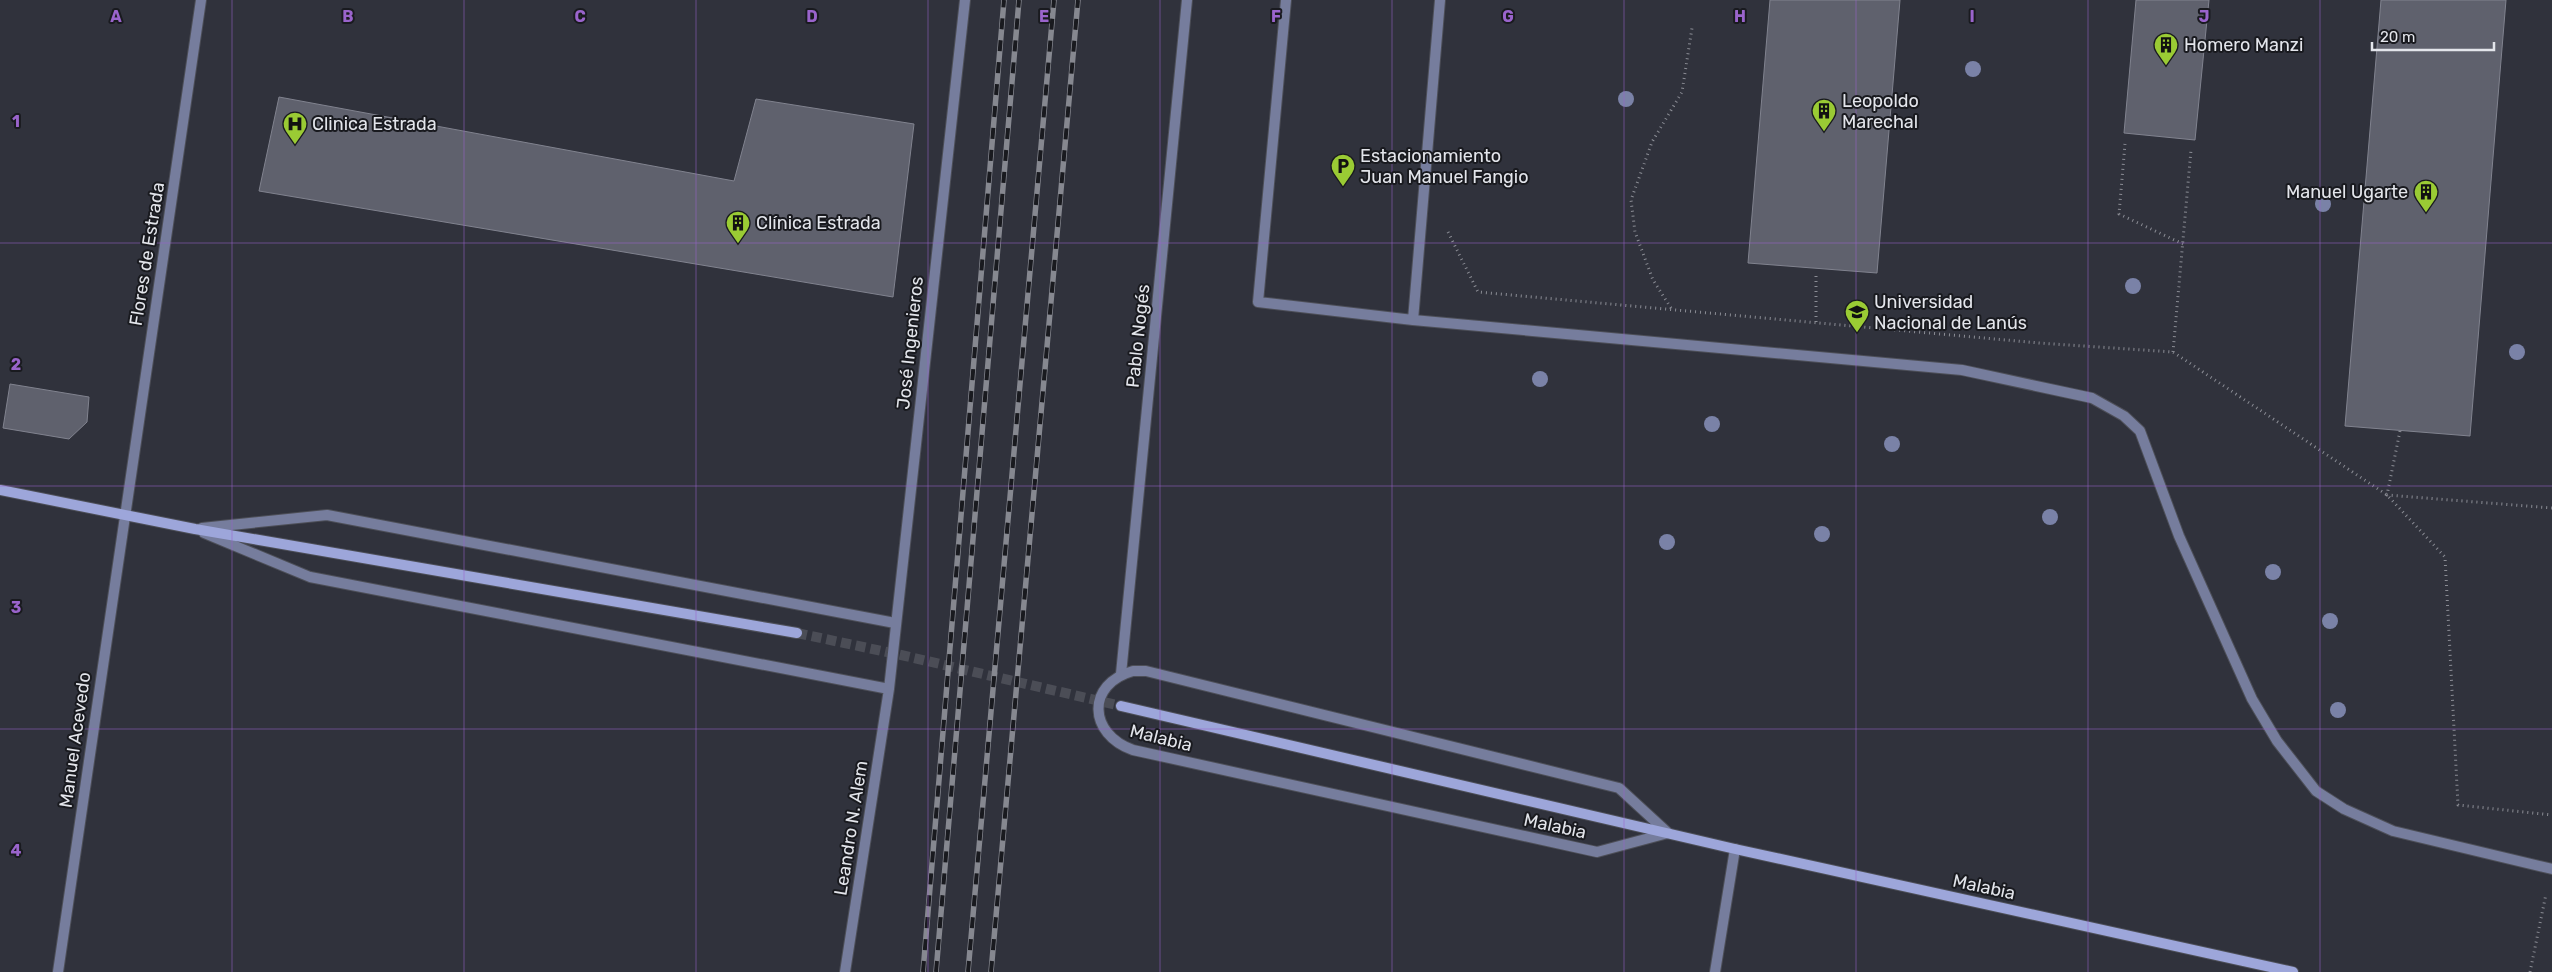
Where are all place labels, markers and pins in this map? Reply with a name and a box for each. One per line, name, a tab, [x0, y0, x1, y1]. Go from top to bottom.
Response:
building icon: Homero Manzi	[2153, 32, 2179, 66]
place label: Homero Manzi	[2184, 34, 2303, 56]
place label: Leopoldo Marechal	[1842, 90, 1919, 133]
building icon: Leopoldo Marechal	[1811, 98, 1837, 132]
hospital icon: Clinica Estrada	[282, 111, 308, 145]
place label: Clinica Estrada	[312, 113, 437, 135]
place label: Estacionamiento Juan Manuel Fangio	[1360, 145, 1529, 188]
parking icon: Estacionamiento Juan Manuel Fangio	[1330, 153, 1356, 187]
building icon: Manuel Ugarte	[2413, 179, 2439, 213]
place label: Manuel Ugarte	[2286, 181, 2408, 203]
building icon: Clínica Estrada	[725, 210, 751, 244]
place label: Clínica Estrada	[756, 212, 881, 234]
place label: Universidad Nacional de Lanús	[1874, 291, 2027, 334]
school or university icon: Universidad Nacional de Lanús	[1844, 299, 1870, 333]

